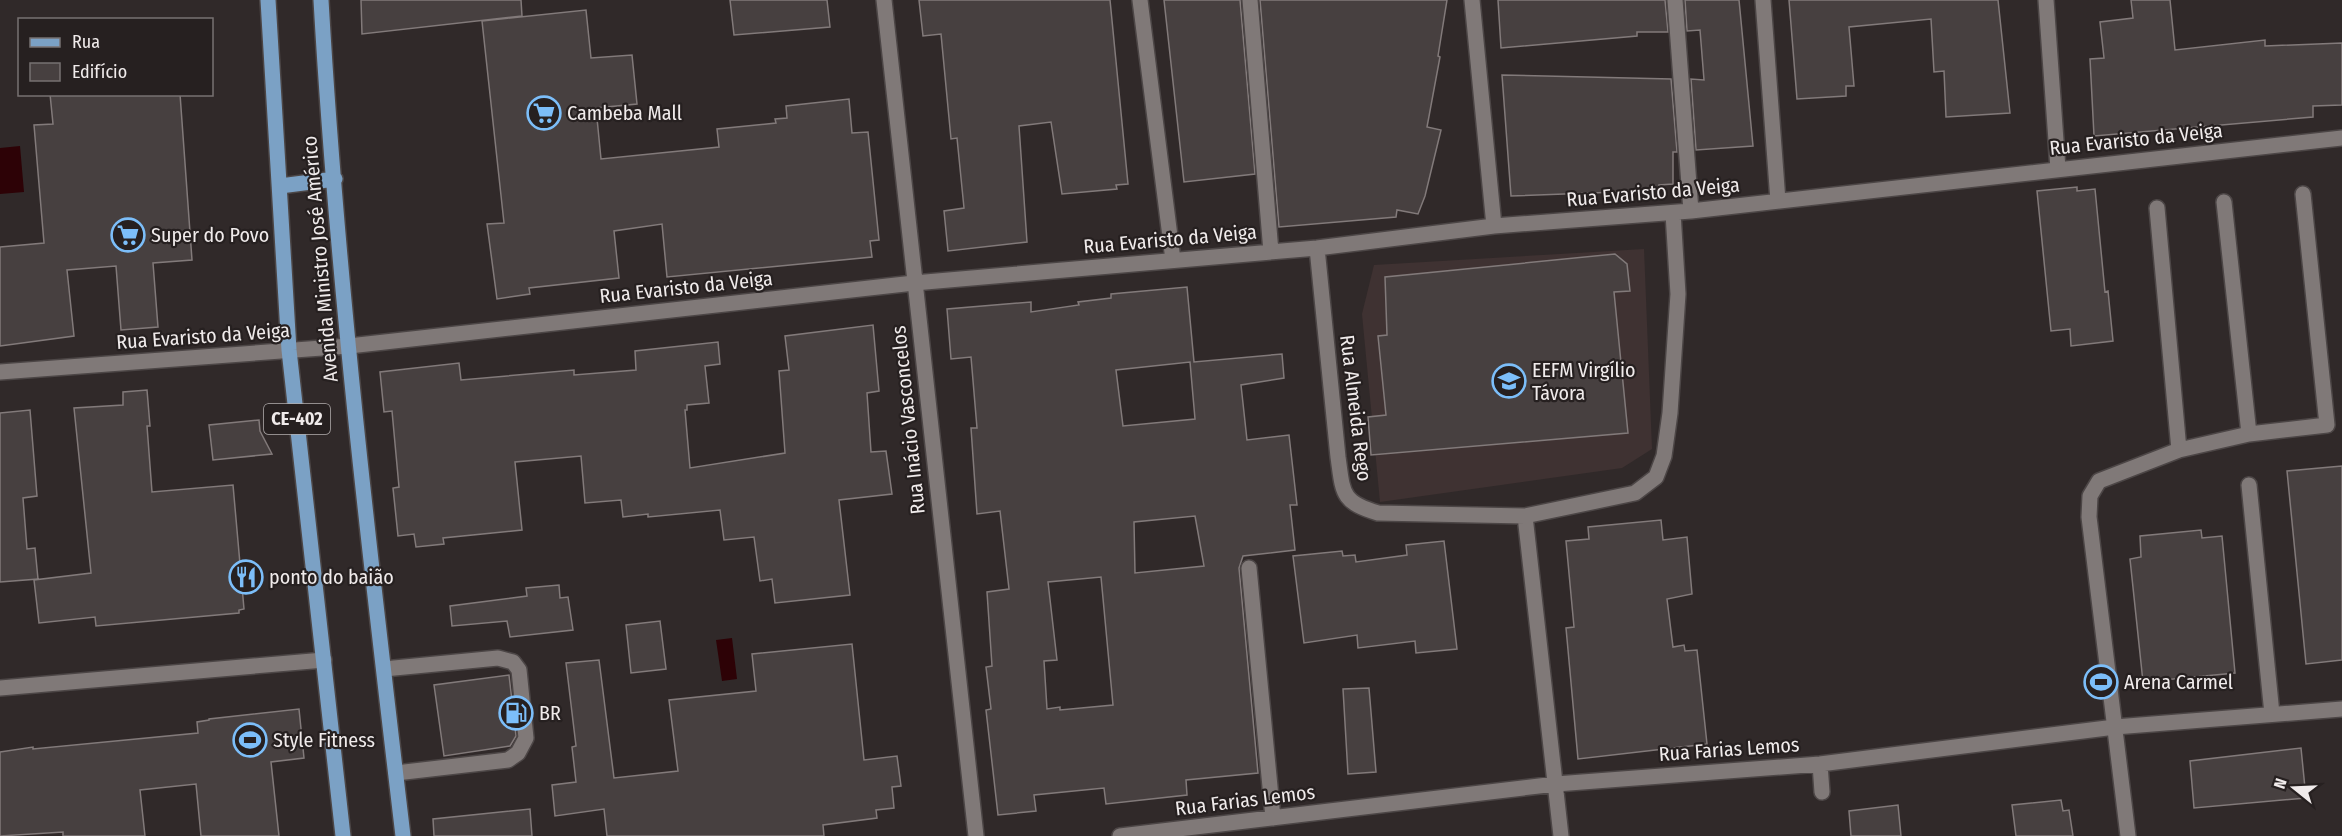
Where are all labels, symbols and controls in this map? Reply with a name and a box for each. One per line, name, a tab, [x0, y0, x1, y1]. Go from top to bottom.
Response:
legend	[18, 18, 213, 96]
text: Rua	[72, 31, 100, 53]
text: Edifício	[72, 61, 127, 83]
supermarket icon: Cambeba Mall	[526, 95, 562, 131]
place label: Cambeba Mall	[567, 101, 682, 125]
street label: Rua Evaristo da Veiga	[2048, 118, 2224, 160]
street label: Avenida Ministro José Américo	[297, 135, 343, 383]
street label: Rua Evaristo da Veiga	[1565, 172, 1741, 212]
supermarket icon: Super do Povo	[110, 217, 146, 253]
street label: Rua Evaristo da Veiga	[1082, 219, 1258, 259]
place label: Super do Povo	[151, 223, 269, 247]
street label: Rua Evaristo da Veiga	[598, 266, 774, 308]
street label: Rua Evaristo da Veiga	[115, 318, 291, 354]
street label: Rua Inácio Vasconcelos	[886, 325, 930, 515]
street label: Rua Almeida Rego	[1335, 333, 1377, 483]
place label: EEFM Virgílio Távora	[1532, 358, 1635, 405]
school or university icon: EEFM Virgílio Távora	[1491, 363, 1527, 399]
road number: CE-402	[264, 404, 330, 434]
restaurant icon: ponto do baião	[228, 559, 264, 595]
place label: ponto do baião	[269, 565, 394, 589]
sports icon: Arena Carmel	[2083, 664, 2119, 700]
place label: Arena Carmel	[2124, 670, 2233, 694]
fuel station icon: BR	[498, 695, 534, 731]
place label: BR	[539, 701, 561, 725]
sports icon: Style Fitness	[232, 722, 268, 758]
place label: Style Fitness	[273, 728, 375, 752]
street label: Rua Farias Lemos	[1658, 732, 1800, 766]
north arrow	[2264, 758, 2324, 818]
text: N	[2270, 776, 2291, 791]
street label: Rua Farias Lemos	[1174, 780, 1316, 820]

